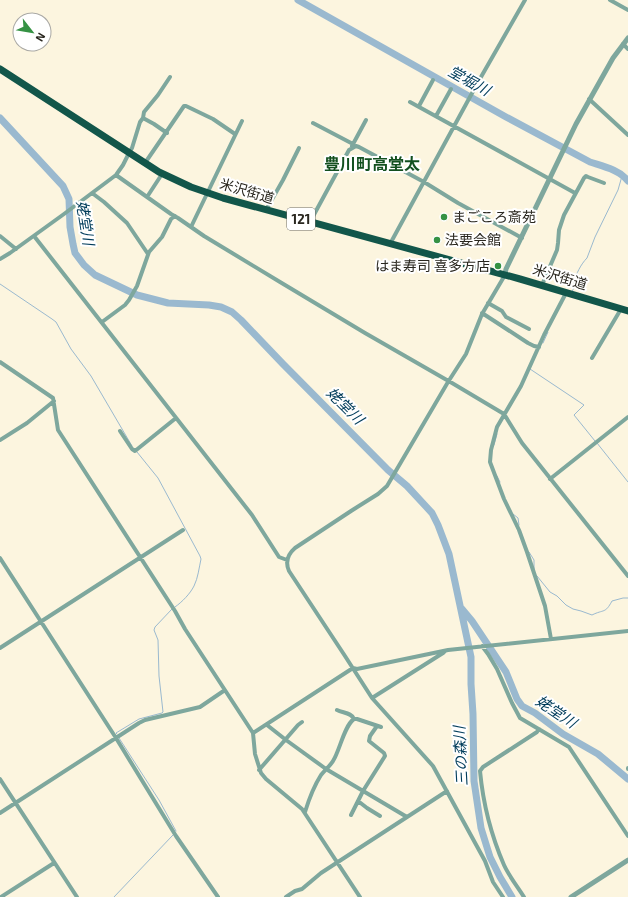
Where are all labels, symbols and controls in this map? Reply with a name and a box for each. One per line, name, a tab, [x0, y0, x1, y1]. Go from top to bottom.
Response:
north arrow	[12, 12, 52, 52]
text: N	[33, 31, 49, 44]
water label: 堂堀川	[445, 61, 495, 100]
district label: 豊川町高堂太	[324, 154, 420, 173]
street label: 米沢街道	[218, 175, 276, 206]
water label: 姥堂川	[74, 199, 99, 248]
road number: 121	[287, 208, 315, 230]
place label: まごころ斎苑	[452, 208, 536, 225]
marker: まごころ斎苑	[439, 212, 449, 222]
place label: 法要会館	[445, 231, 501, 248]
marker: 法要会館	[432, 235, 442, 245]
place label: はま寿司 喜多方店	[375, 257, 490, 274]
street label: 米沢街道	[531, 260, 589, 293]
marker: はま寿司 喜多方店	[493, 261, 503, 271]
water label: 姥堂川	[323, 383, 369, 429]
water label: 姥堂川	[533, 691, 582, 732]
water label: 三の森川	[449, 724, 471, 786]

